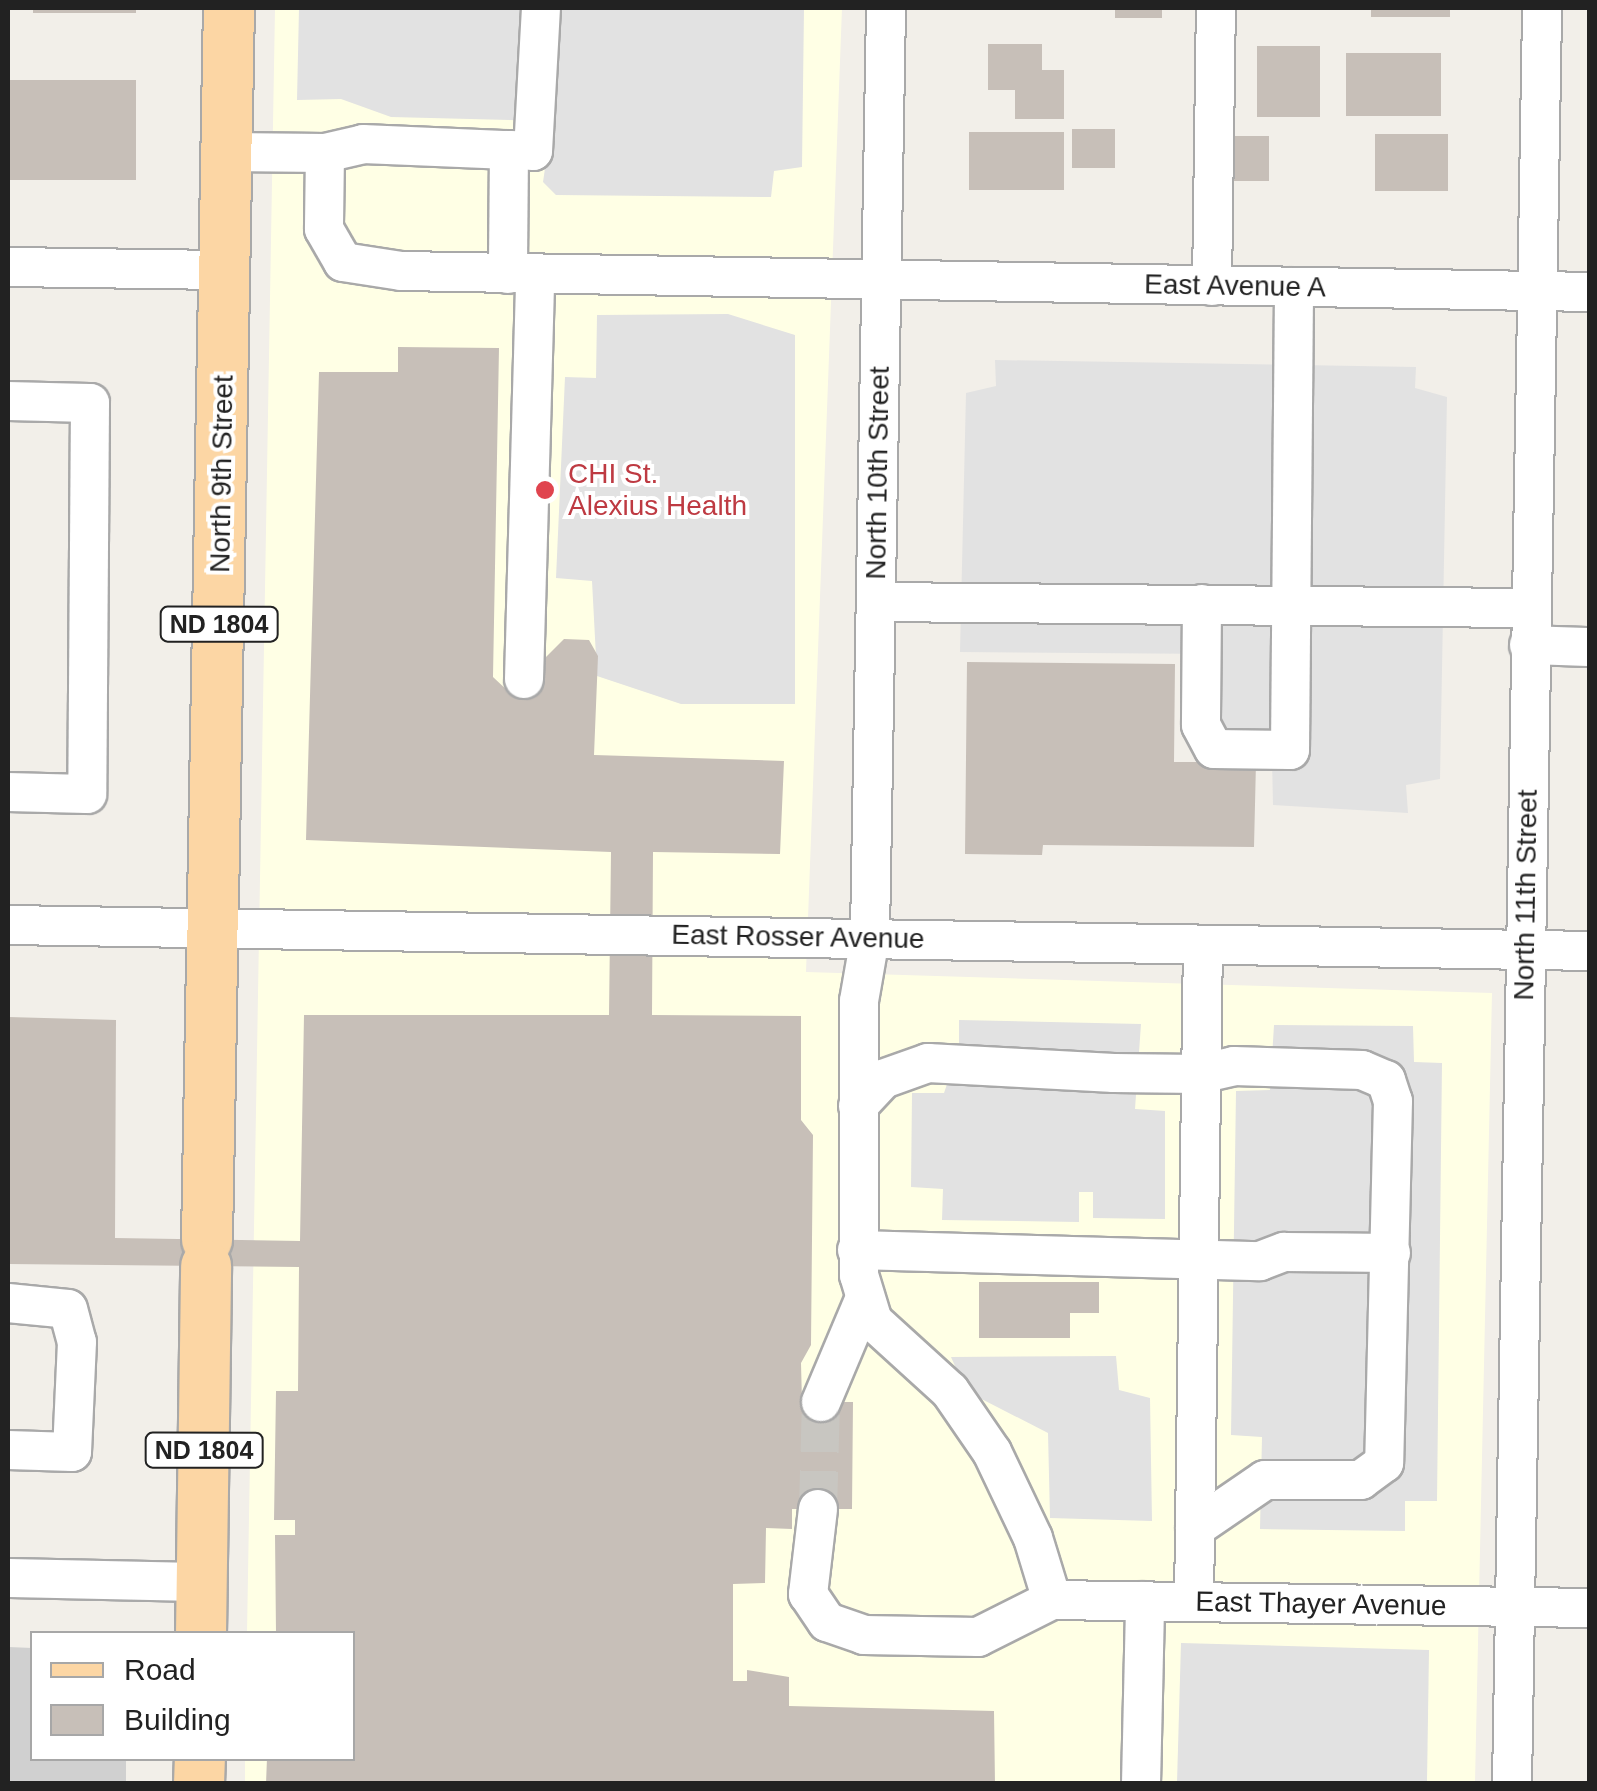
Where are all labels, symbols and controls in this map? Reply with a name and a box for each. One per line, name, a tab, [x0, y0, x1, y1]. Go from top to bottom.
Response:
street label: East Avenue A	[1142, 268, 1328, 304]
street label: North 10th Street	[859, 366, 897, 580]
street label: North 9th Street	[203, 375, 241, 573]
place label: CHI St. Alexius Health	[568, 457, 747, 523]
marker: CHI St. Alexius Health	[532, 477, 558, 503]
road number: ND 1804	[159, 604, 279, 644]
street label: North 11th Street	[1507, 789, 1545, 1001]
street label: East Rosser Avenue	[670, 918, 926, 956]
road number: ND 1804	[144, 1430, 264, 1470]
street label: East Thayer Avenue	[1194, 1585, 1448, 1623]
legend	[30, 1631, 355, 1761]
text: Road	[124, 1653, 196, 1686]
text: Building	[124, 1703, 231, 1736]

